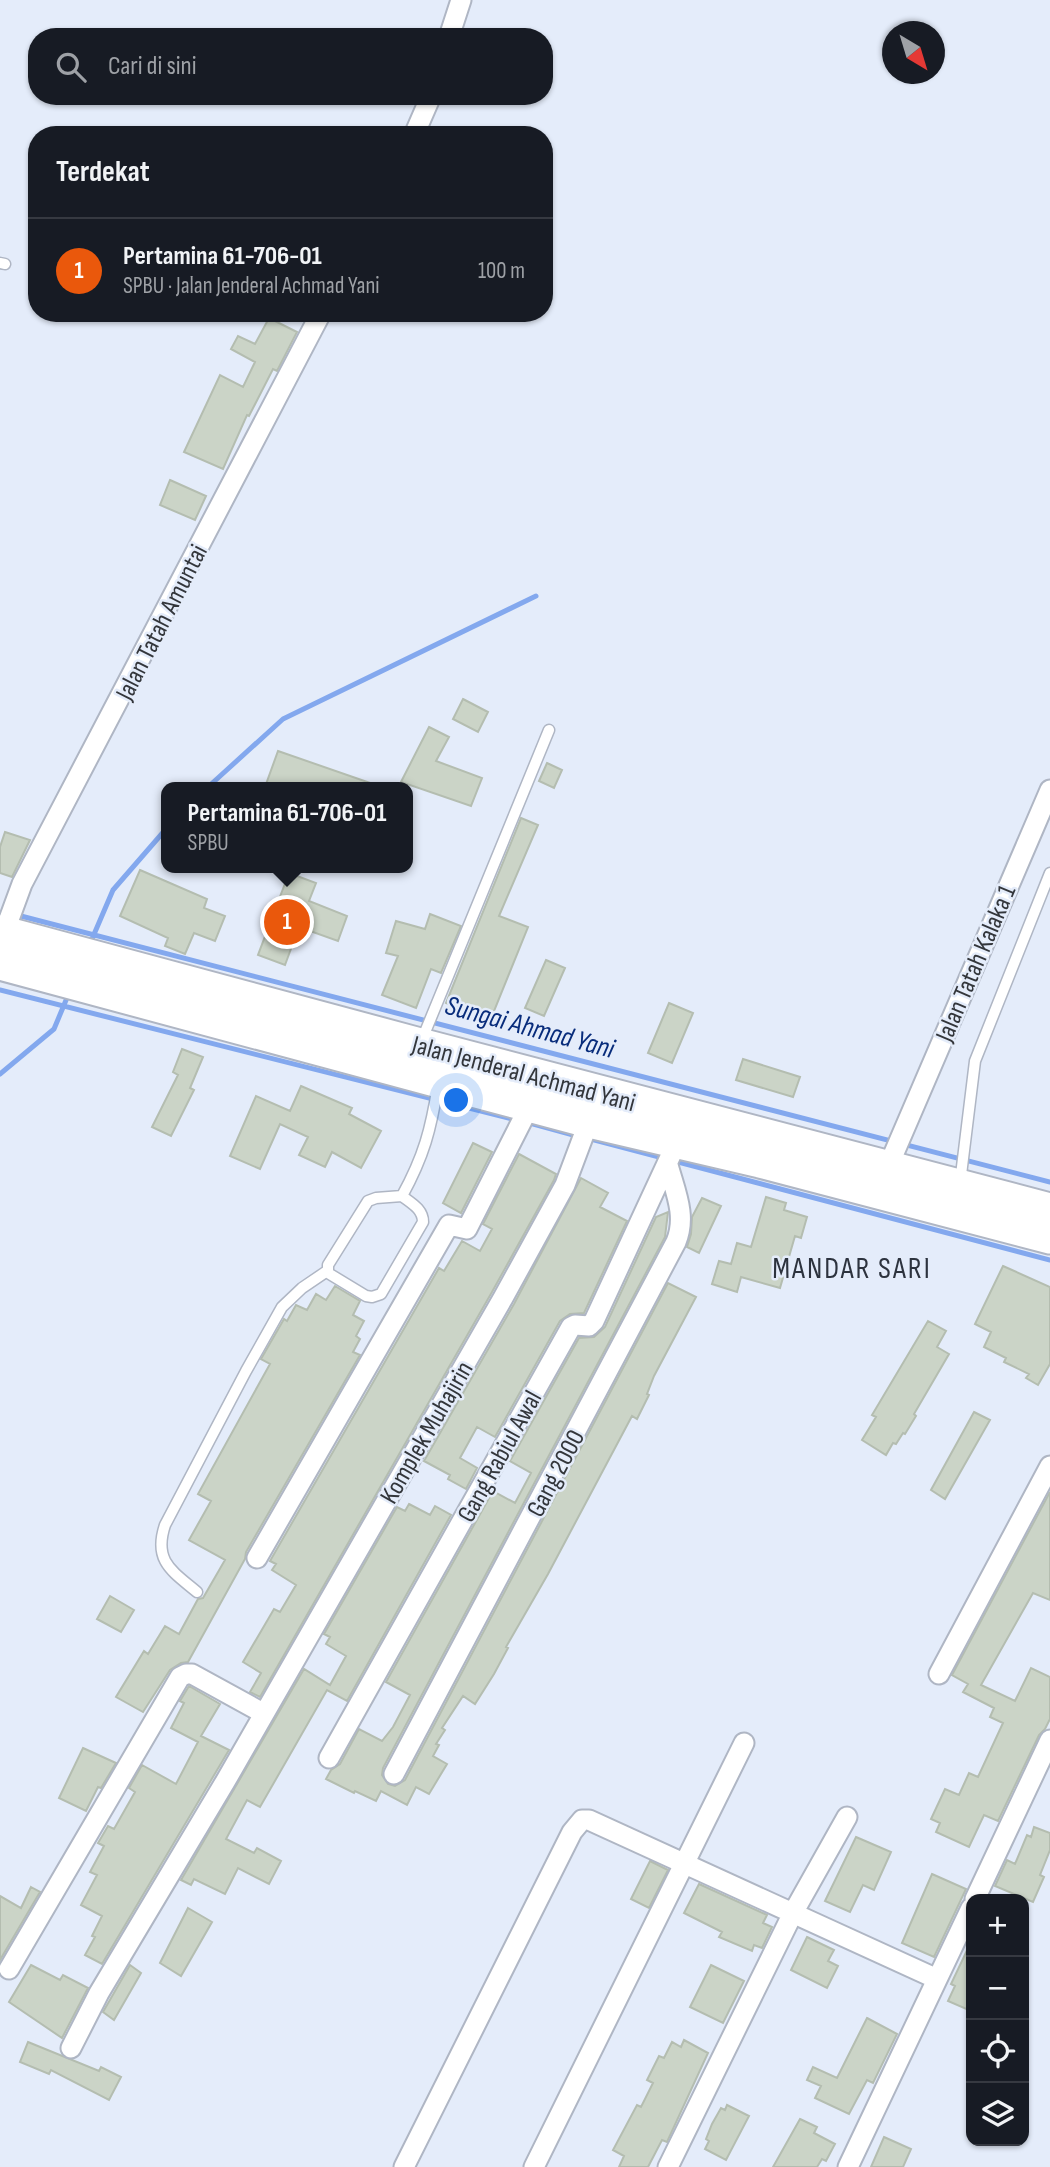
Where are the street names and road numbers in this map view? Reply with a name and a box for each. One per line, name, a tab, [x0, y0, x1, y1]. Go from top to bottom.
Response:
street label: Jalan Tatah Amuntai	[109, 540, 215, 707]
street label: Jalan Tatah Kalaka 1	[929, 881, 1023, 1047]
street label: Jalan Jenderal Achmad Yani	[408, 1029, 639, 1119]
street label: Komplek Muhajirin	[374, 1356, 481, 1509]
street label: Gang Rabiul Awal	[451, 1386, 549, 1528]
street label: Gang 2000	[521, 1425, 592, 1522]

